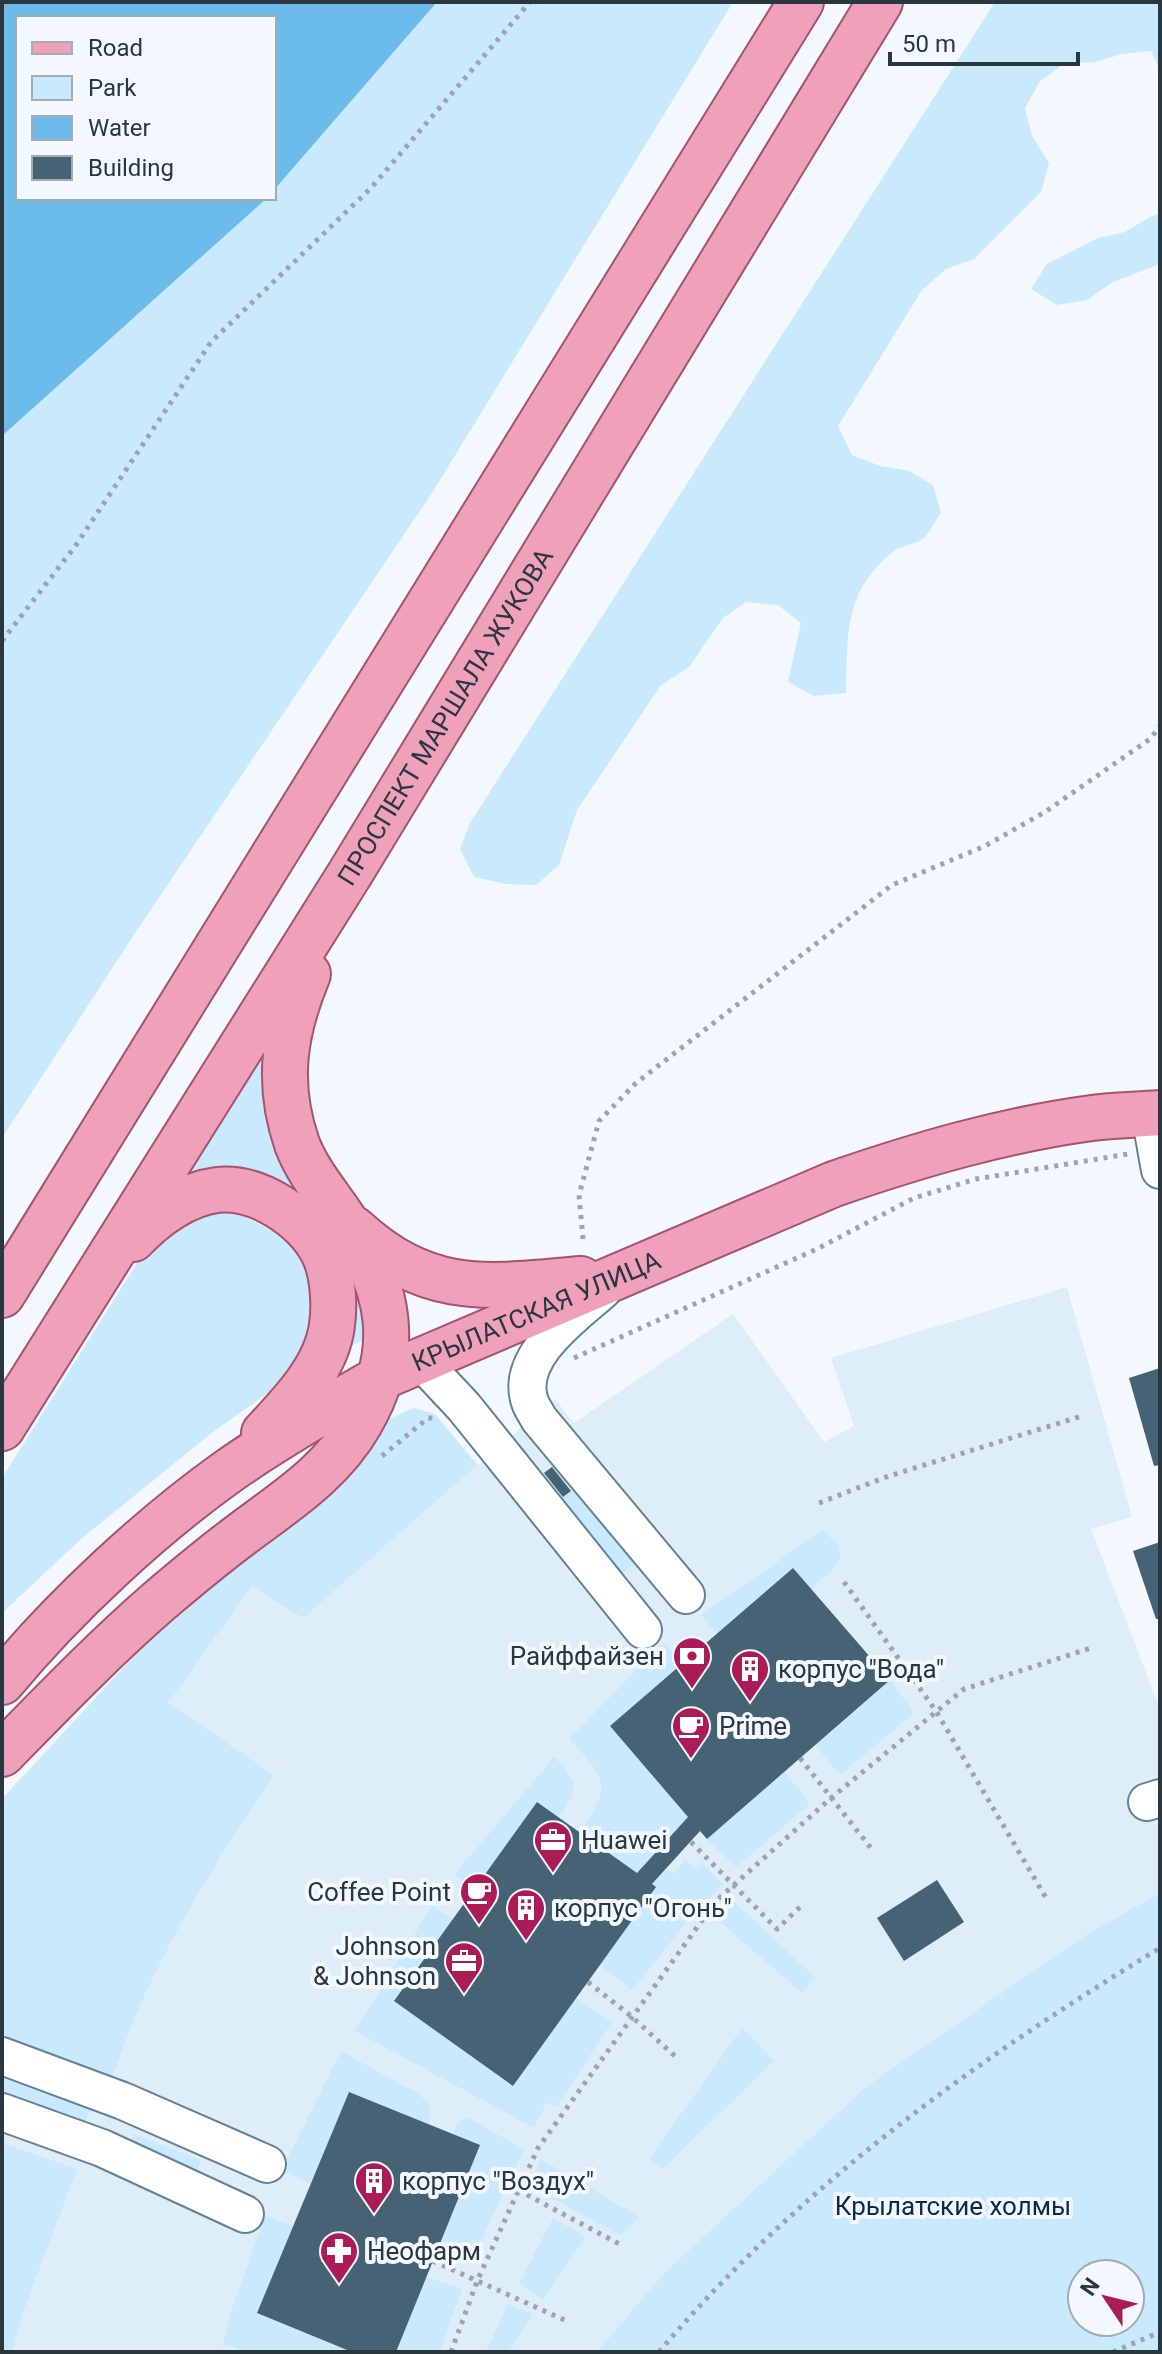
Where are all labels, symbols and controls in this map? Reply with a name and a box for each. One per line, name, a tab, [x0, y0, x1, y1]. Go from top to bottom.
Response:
legend	[16, 16, 276, 200]
scale bar	[890, 16, 1078, 66]
text: 50 m	[902, 30, 956, 58]
text: Road	[88, 34, 143, 62]
text: Park	[88, 74, 137, 102]
text: Water	[88, 114, 151, 142]
text: Building	[88, 154, 174, 182]
street label: ПРОСПЕКТ МАРШАЛА ЖУКОВА	[331, 543, 559, 891]
street label: КРЫЛАТСКАЯ УЛИЦА	[407, 1245, 665, 1377]
bank icon: Райффайзен	[671, 1635, 713, 1690]
place label: Райффайзен	[510, 1641, 664, 1671]
building icon: корпус "Вода"	[729, 1648, 771, 1703]
place label: корпус "Вода"	[778, 1654, 944, 1684]
cafe icon: Prime	[670, 1705, 712, 1760]
place label: Prime	[719, 1711, 787, 1741]
office icon: Huawei	[532, 1819, 574, 1874]
place label: Huawei	[581, 1825, 668, 1855]
cafe icon: Coffee Point	[458, 1871, 500, 1926]
place label: Coffee Point	[307, 1877, 451, 1907]
building icon: корпус "Огонь"	[505, 1887, 547, 1942]
place label: корпус "Огонь"	[554, 1893, 732, 1923]
place label: Johnson & Johnson	[313, 1931, 436, 1991]
office icon: Johnson & Johnson	[443, 1940, 485, 1995]
building icon: корпус "Воздух"	[353, 2160, 395, 2215]
place label: корпус "Воздух"	[402, 2166, 594, 2196]
park label: Крылатские холмы	[835, 2191, 1071, 2221]
pharmacy icon: Неофарм	[318, 2230, 360, 2285]
place label: Неофарм	[367, 2236, 481, 2266]
north arrow	[1066, 2258, 1146, 2338]
text: N	[1075, 2273, 1105, 2300]

